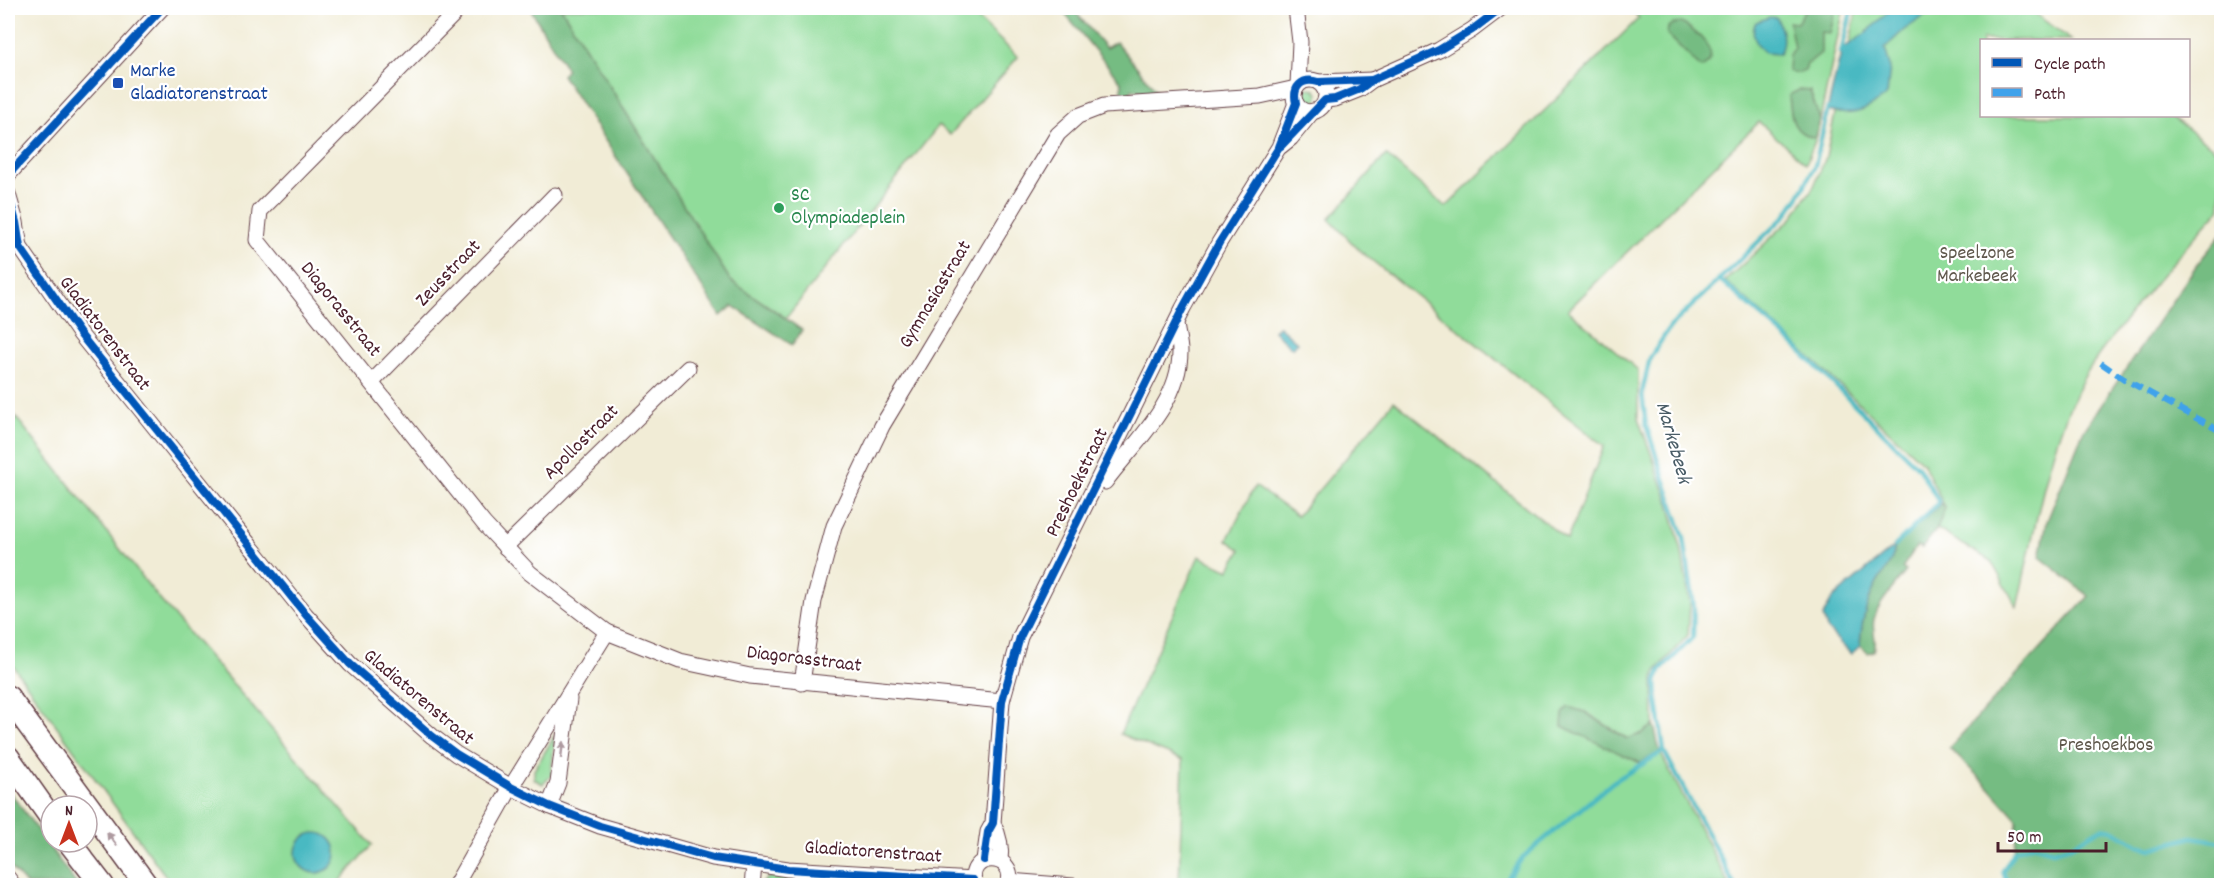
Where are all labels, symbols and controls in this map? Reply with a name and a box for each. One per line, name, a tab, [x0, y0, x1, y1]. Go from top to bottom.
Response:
legend	[1980, 39, 2190, 117]
text: Cycle path	[2034, 53, 2105, 78]
place label: Marke Gladiatorenstraat	[130, 58, 268, 109]
marker: Marke Gladiatorenstraat	[111, 76, 125, 90]
text: Path	[2034, 83, 2066, 108]
place label: SC Olympiadeplein	[791, 182, 905, 233]
marker: SC Olympiadeplein	[772, 201, 786, 215]
street label: Zeusstraat	[410, 234, 488, 314]
street label: Gymnasiastraat	[893, 236, 979, 354]
park label: Speelzone Markebeek	[1937, 240, 2017, 291]
street label: Diagorasstraat	[293, 256, 387, 364]
street label: Gladiatorenstraat	[51, 271, 157, 397]
water label: Markebeek	[1646, 398, 1699, 490]
street label: Apollostraat	[538, 399, 626, 487]
street label: Preshoekstraat	[1040, 424, 1116, 542]
street label: Diagorasstraat	[745, 639, 863, 681]
street label: Gladiatorenstraat	[356, 643, 480, 753]
park label: Preshoekbos	[2059, 732, 2153, 760]
one-way arrow	[558, 741, 567, 760]
north arrow	[39, 794, 99, 854]
text: N	[65, 800, 73, 823]
scale bar	[1998, 815, 2106, 853]
text: 50 m	[2007, 826, 2042, 851]
one-way arrow	[106, 831, 118, 847]
street label: Gladiatorenstraat	[803, 834, 943, 872]

